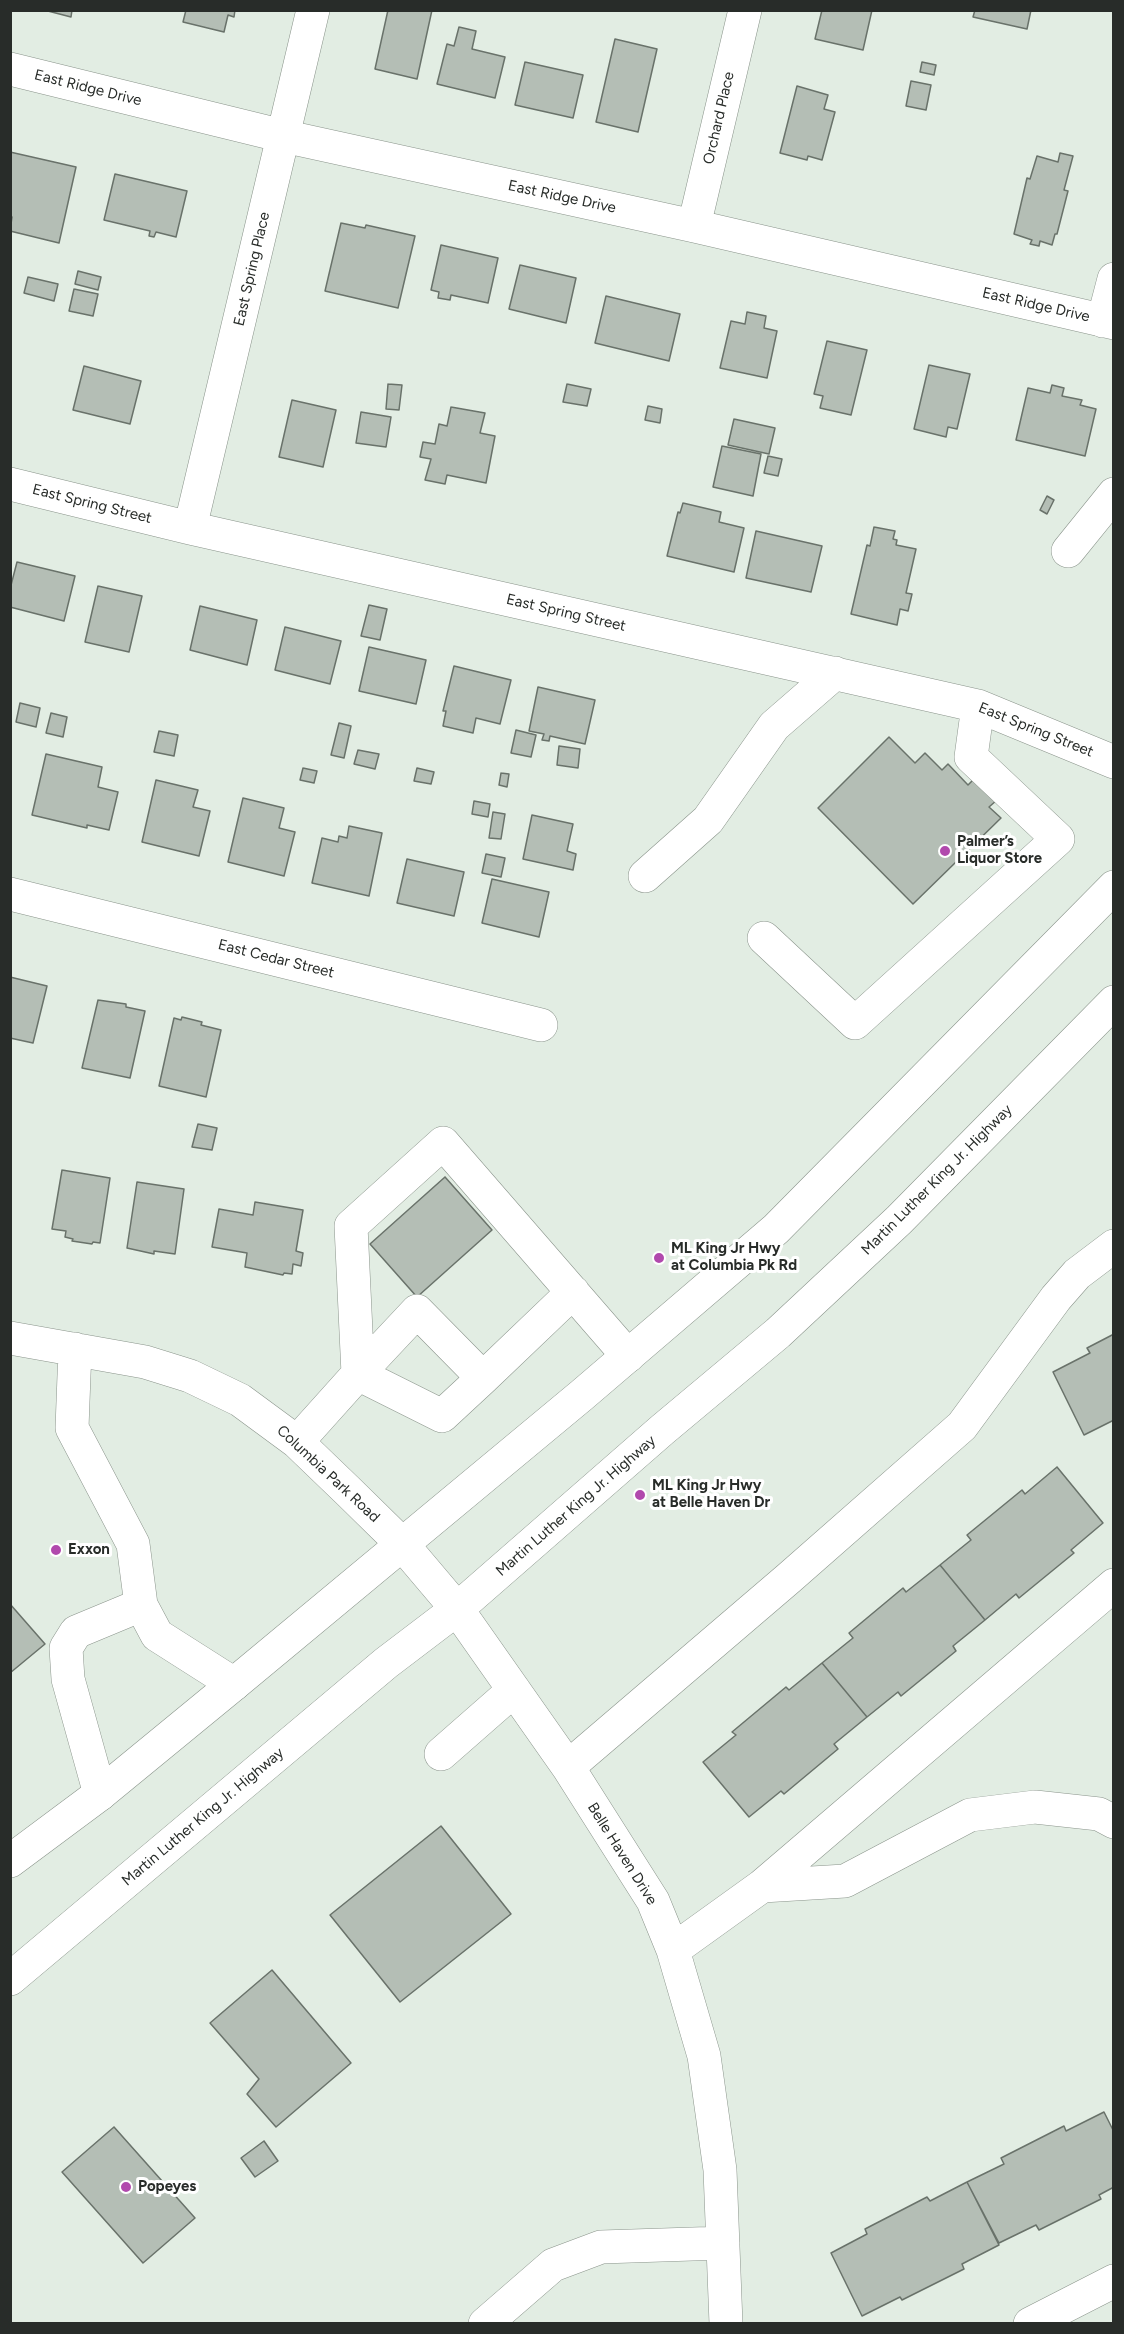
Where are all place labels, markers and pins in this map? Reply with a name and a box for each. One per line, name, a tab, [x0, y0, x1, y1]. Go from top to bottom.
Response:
place label: Palmer’s Liquor Store	[957, 833, 1042, 868]
marker: Palmer’s Liquor Store	[938, 844, 952, 858]
place label: ML King Jr Hwy at Columbia Pk Rd	[671, 1240, 797, 1275]
marker: ML King Jr Hwy at Columbia Pk Rd	[652, 1251, 666, 1265]
place label: ML King Jr Hwy at Belle Haven Dr	[652, 1477, 770, 1512]
marker: ML King Jr Hwy at Belle Haven Dr	[633, 1488, 647, 1502]
place label: Exxon	[68, 1541, 110, 1559]
marker: Exxon	[49, 1543, 63, 1557]
place label: Popeyes	[138, 2178, 196, 2196]
marker: Popeyes	[119, 2180, 133, 2194]

